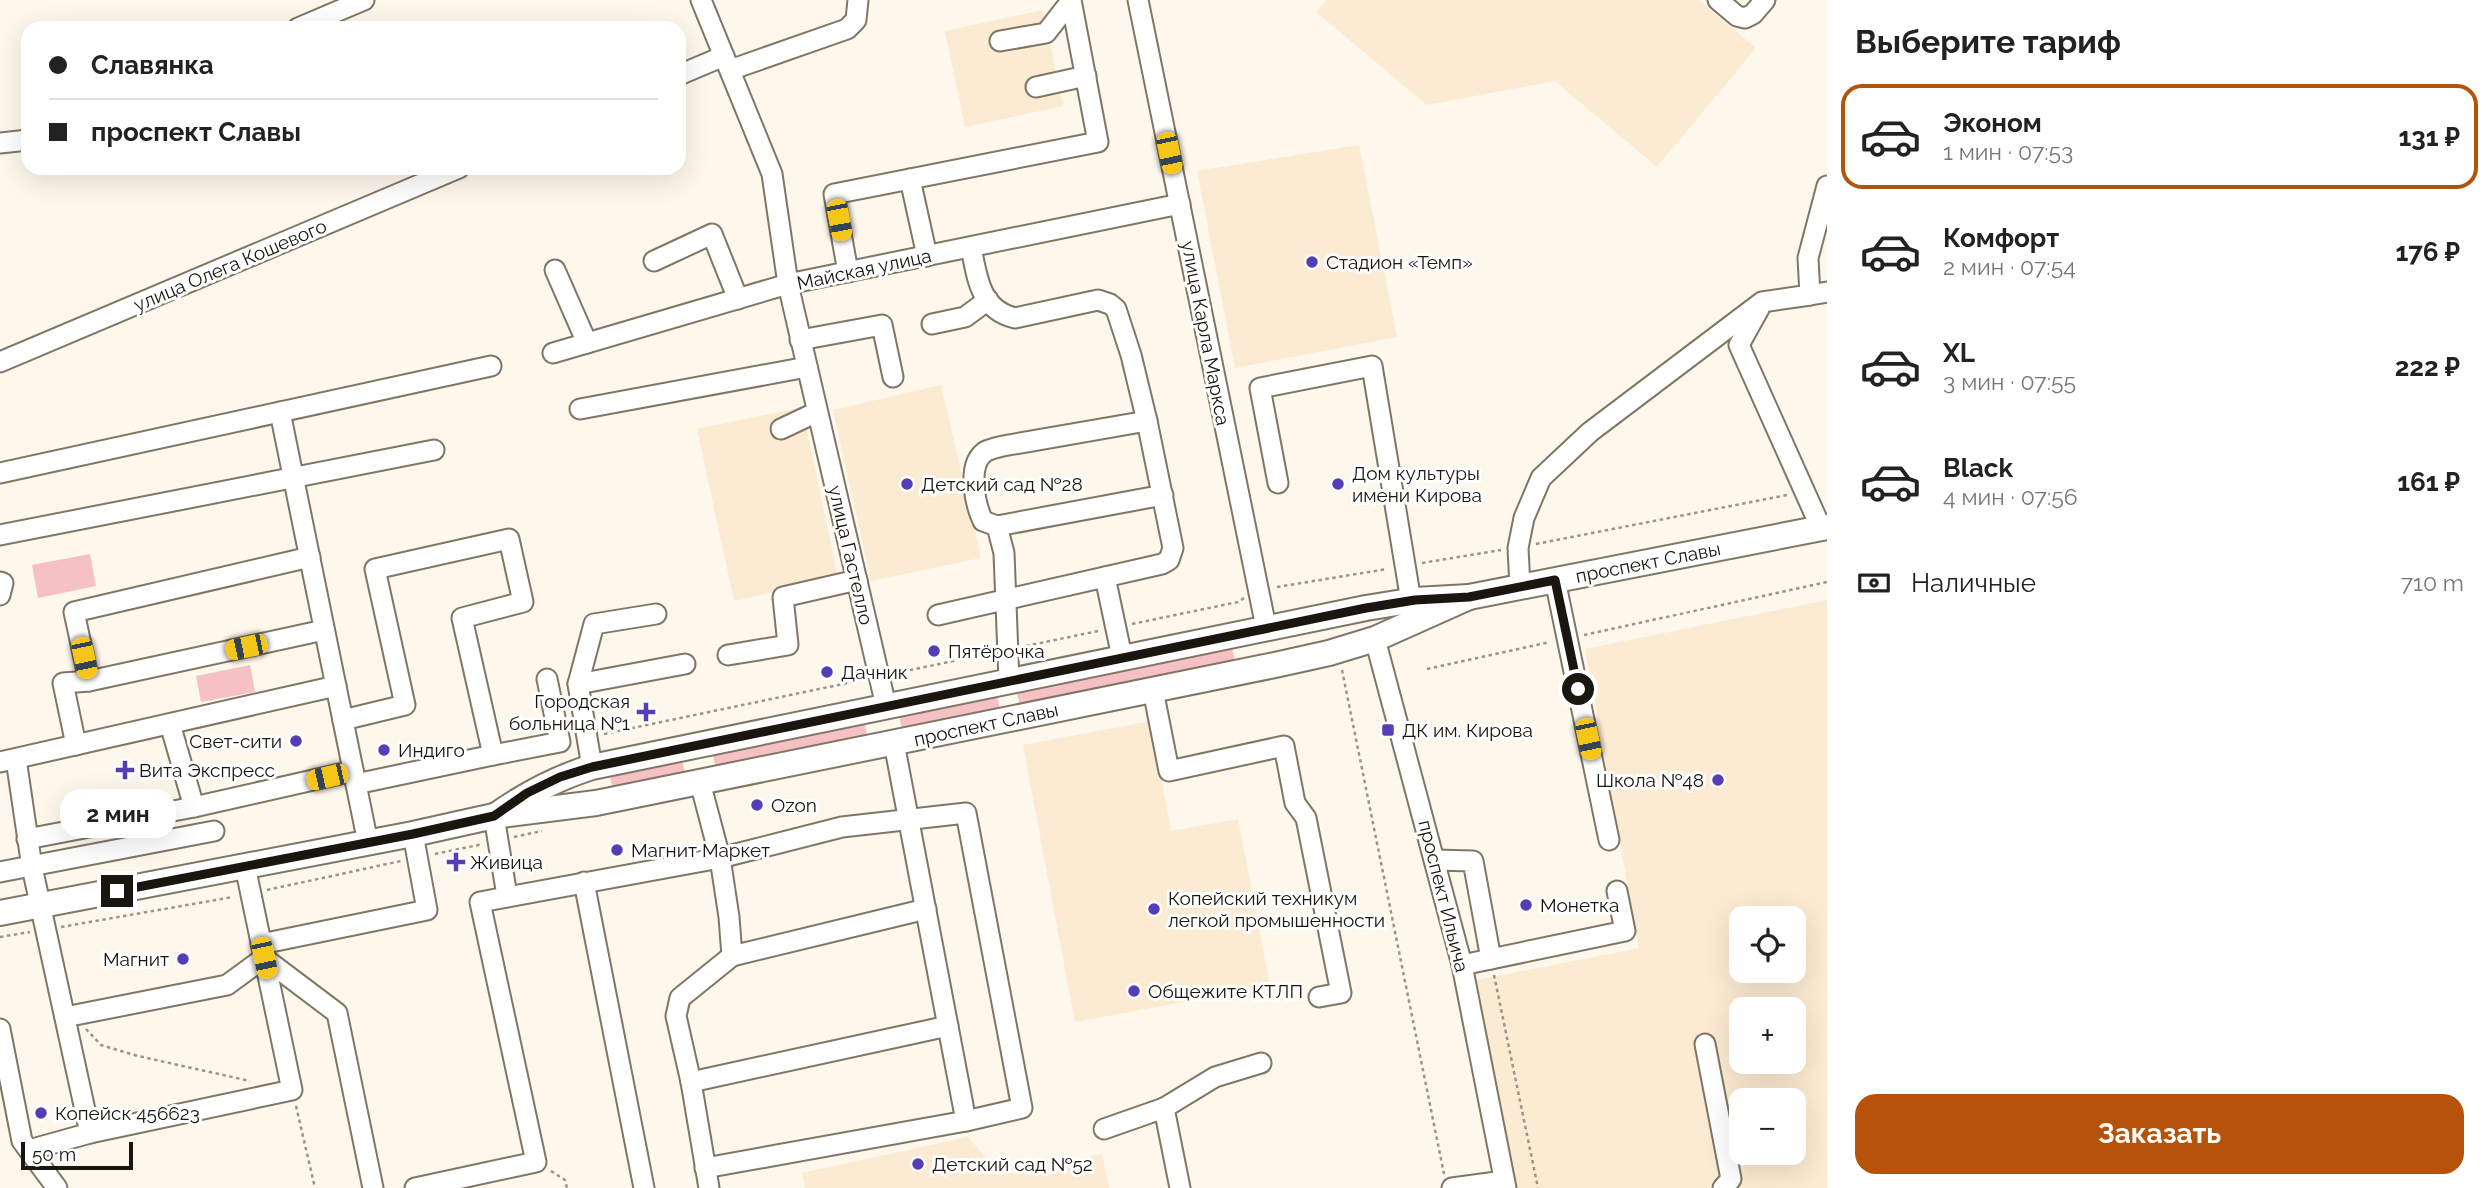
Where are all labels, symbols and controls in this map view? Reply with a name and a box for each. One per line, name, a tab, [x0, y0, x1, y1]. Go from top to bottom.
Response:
text: Выберите тариф	[1855, 23, 2121, 60]
text: Славянка	[91, 50, 214, 80]
icon: car	[1859, 105, 1922, 168]
text: Эконом	[1943, 108, 2042, 138]
text: проспект Славы	[91, 117, 301, 147]
text: 131 ₽	[2398, 122, 2460, 152]
car	[1155, 130, 1184, 176]
text: 1 мин · 07:53	[1943, 138, 2073, 165]
car	[825, 197, 854, 243]
street label: улица Олега Кошевого	[130, 214, 330, 316]
icon: car	[1859, 220, 1922, 283]
text: Комфорт	[1943, 223, 2059, 253]
text: 176 ₽	[2395, 237, 2460, 267]
street label: улица Карла Маркса	[1177, 239, 1235, 427]
street label: Майская улица	[795, 244, 933, 294]
place label: Стадион «Темп»	[1326, 251, 1473, 273]
text: 2 мин · 07:54	[1943, 253, 2076, 280]
marker: Стадион «Темп»	[1304, 254, 1320, 270]
icon: car	[1859, 335, 1922, 398]
text: XL	[1943, 338, 1975, 368]
text: 222 ₽	[2395, 352, 2460, 382]
text: 3 мин · 07:55	[1943, 368, 2076, 395]
icon: car	[1859, 450, 1922, 513]
text: Black	[1943, 453, 2013, 483]
place label: Дом культуры имени Кирова	[1352, 462, 1482, 506]
text: 161 ₽	[2397, 467, 2460, 497]
place label: Детский сад №28	[921, 473, 1083, 495]
marker: Детский сад №28	[899, 476, 915, 492]
marker: Дом культуры имени Кирова	[1330, 476, 1346, 492]
street label: улица Гастелло	[824, 483, 878, 627]
text: 4 мин · 07:56	[1943, 483, 2078, 510]
street label: проспект Славы	[1574, 537, 1722, 587]
icon: cash	[1855, 564, 1893, 602]
text: Наличные	[1911, 568, 2036, 598]
text: 710 m	[2401, 569, 2464, 596]
car	[224, 632, 269, 662]
car	[70, 635, 99, 681]
place label: Пятёрочка	[948, 640, 1045, 662]
marker: Пятёрочка	[926, 643, 942, 659]
place label: Дачник	[841, 661, 908, 683]
marker: Дачник	[819, 664, 835, 680]
route start	[1562, 673, 1594, 705]
place label: Городская больница №1	[509, 690, 630, 734]
street label: проспект Славы	[912, 698, 1060, 750]
marker: Городская больница №1	[636, 702, 656, 722]
car	[1574, 716, 1603, 762]
place label: ДК им. Кирова	[1402, 719, 1533, 741]
marker: ДК им. Кирова	[1380, 722, 1396, 738]
place label: Свет-сити	[189, 730, 282, 752]
marker: Свет-сити	[288, 733, 304, 749]
place label: Индиго	[398, 739, 465, 761]
marker: Индиго	[376, 742, 392, 758]
place label: Вита Экспресс	[139, 759, 275, 781]
marker: Вита Экспресс	[117, 762, 133, 778]
car	[305, 762, 350, 792]
place label: Школа №48	[1596, 769, 1704, 791]
marker: Школа №48	[1710, 772, 1726, 788]
callout: 2 мин	[59, 790, 175, 838]
place label: Ozon	[771, 794, 817, 816]
marker: Ozon	[749, 797, 765, 813]
text: 2 мин	[86, 800, 150, 827]
street label: проспект Ильича	[1414, 818, 1474, 974]
place label: Магнит Маркет	[631, 839, 770, 861]
marker: Магнит Маркет	[609, 842, 625, 858]
place label: Живица	[470, 851, 543, 873]
marker: Живица	[448, 854, 464, 870]
route end	[101, 875, 133, 907]
place label: Копейский техникум легкой промышенности	[1168, 887, 1385, 931]
place label: Монетка	[1540, 894, 1619, 916]
marker: Монетка	[1518, 897, 1534, 913]
marker: Копейский техникум легкой промышенности	[1146, 901, 1162, 917]
map controls	[1729, 906, 1806, 1165]
button: locate	[1729, 906, 1806, 983]
car	[250, 935, 279, 981]
place label: Магнит	[103, 948, 169, 970]
marker: Магнит	[175, 951, 191, 967]
place label: Общежите КТЛП	[1148, 980, 1303, 1002]
marker: Общежите КТЛП	[1126, 983, 1142, 999]
button: +	[1729, 997, 1806, 1074]
button: −	[1729, 1088, 1806, 1165]
button: Заказать	[1855, 1094, 2464, 1174]
place label: Копейск 456623	[55, 1102, 200, 1124]
marker: Копейск 456623	[33, 1105, 49, 1121]
scale bar	[21, 1139, 133, 1171]
text: 50 m	[32, 1143, 76, 1165]
place label: Детский сад №52	[932, 1153, 1093, 1175]
marker: Детский сад №52	[910, 1156, 926, 1172]

